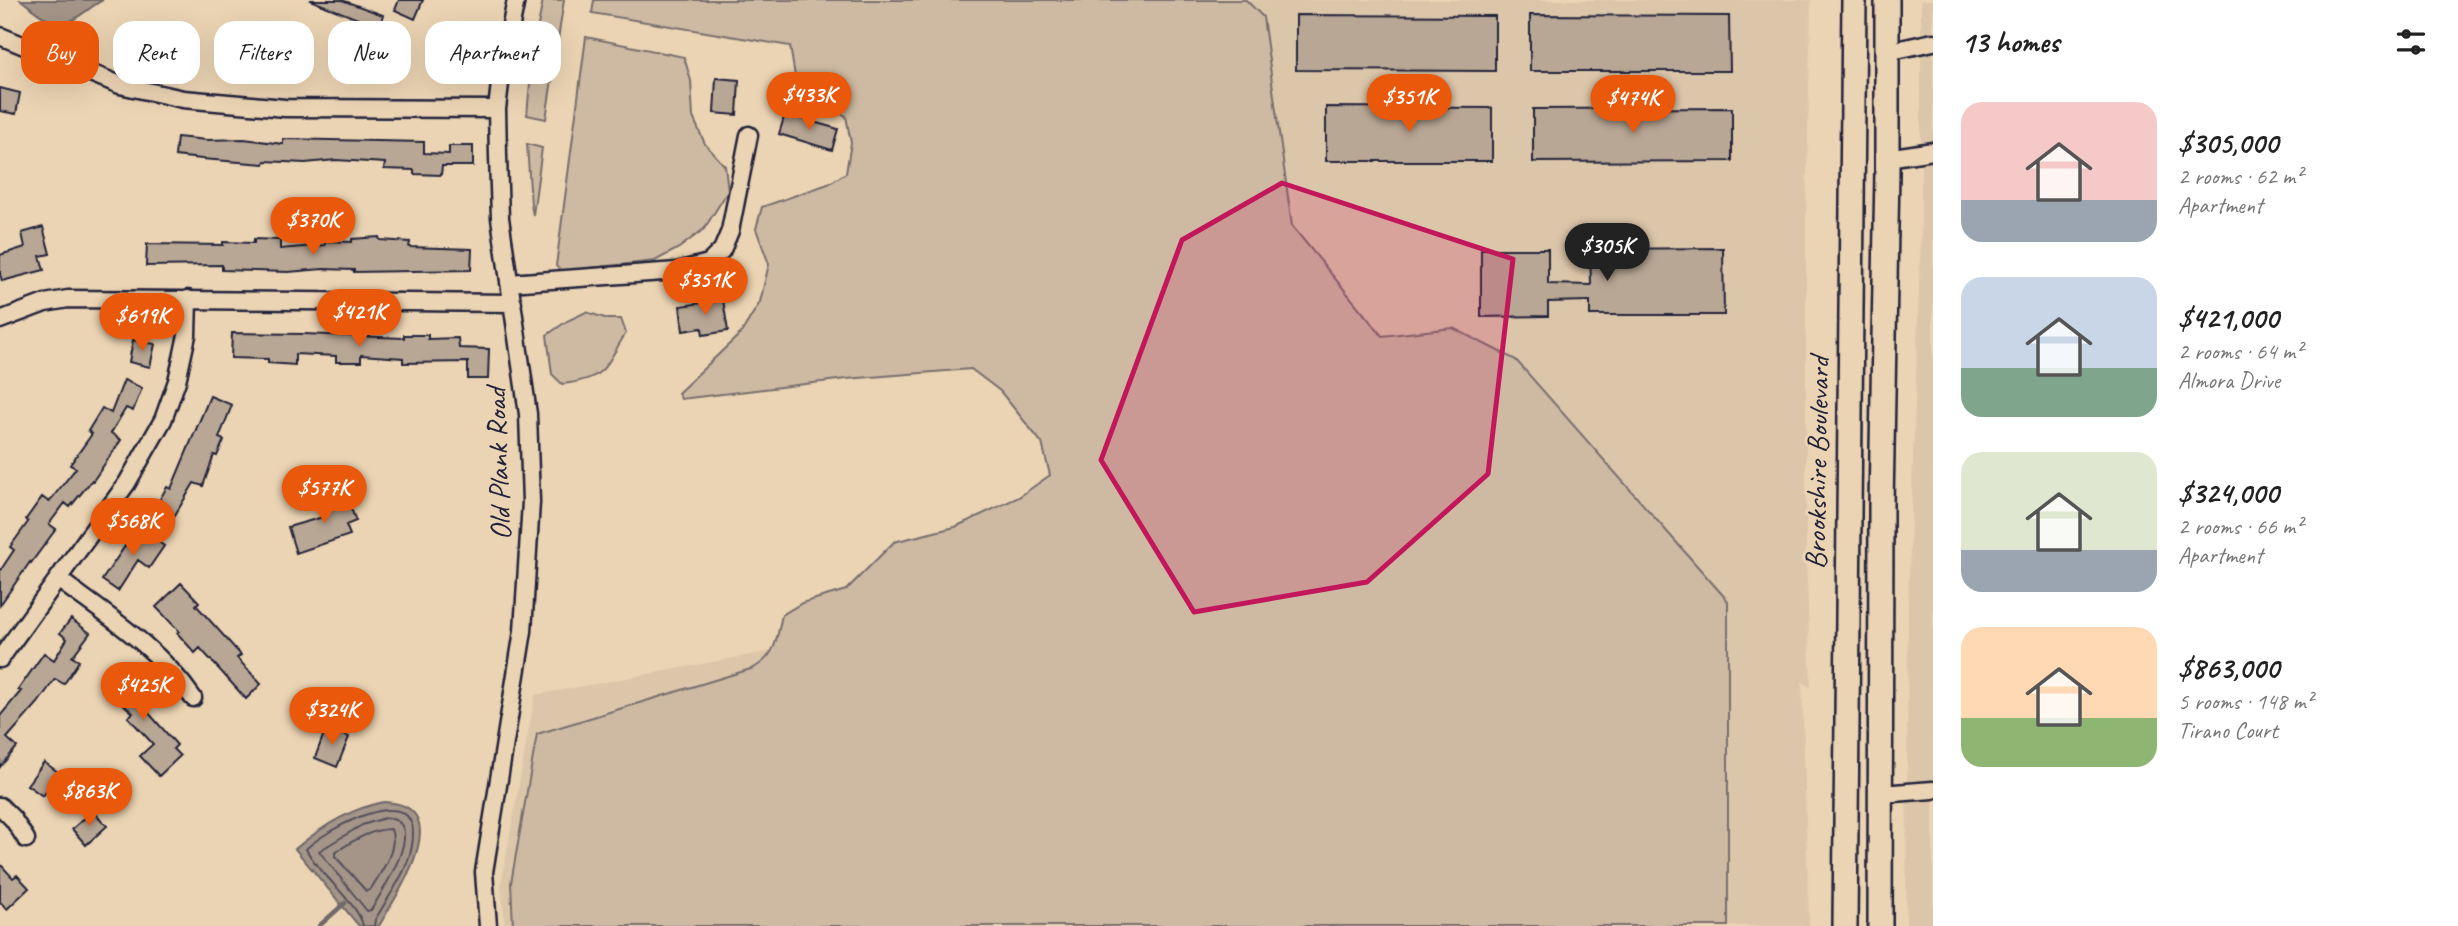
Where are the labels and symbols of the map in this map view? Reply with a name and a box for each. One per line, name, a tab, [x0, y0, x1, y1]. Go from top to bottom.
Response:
pin: $433K	[760, 72, 858, 132]
pin: $351K	[1360, 74, 1458, 134]
pin: $474K	[1584, 76, 1682, 135]
pin: $370K	[264, 198, 362, 257]
pin: $305K	[1558, 224, 1656, 283]
pin: $351K	[656, 258, 754, 317]
pin: $421K	[310, 290, 408, 349]
pin: $619K	[93, 294, 191, 353]
street label: Brookshire Boulevard	[1796, 352, 1838, 570]
street label: Old Plank Road	[476, 383, 520, 541]
pin: $577K	[275, 466, 373, 525]
pin: $568K	[84, 498, 182, 558]
pin: $425K	[94, 662, 192, 722]
pin: $324K	[283, 688, 381, 747]
pin: $863K	[40, 768, 138, 828]

